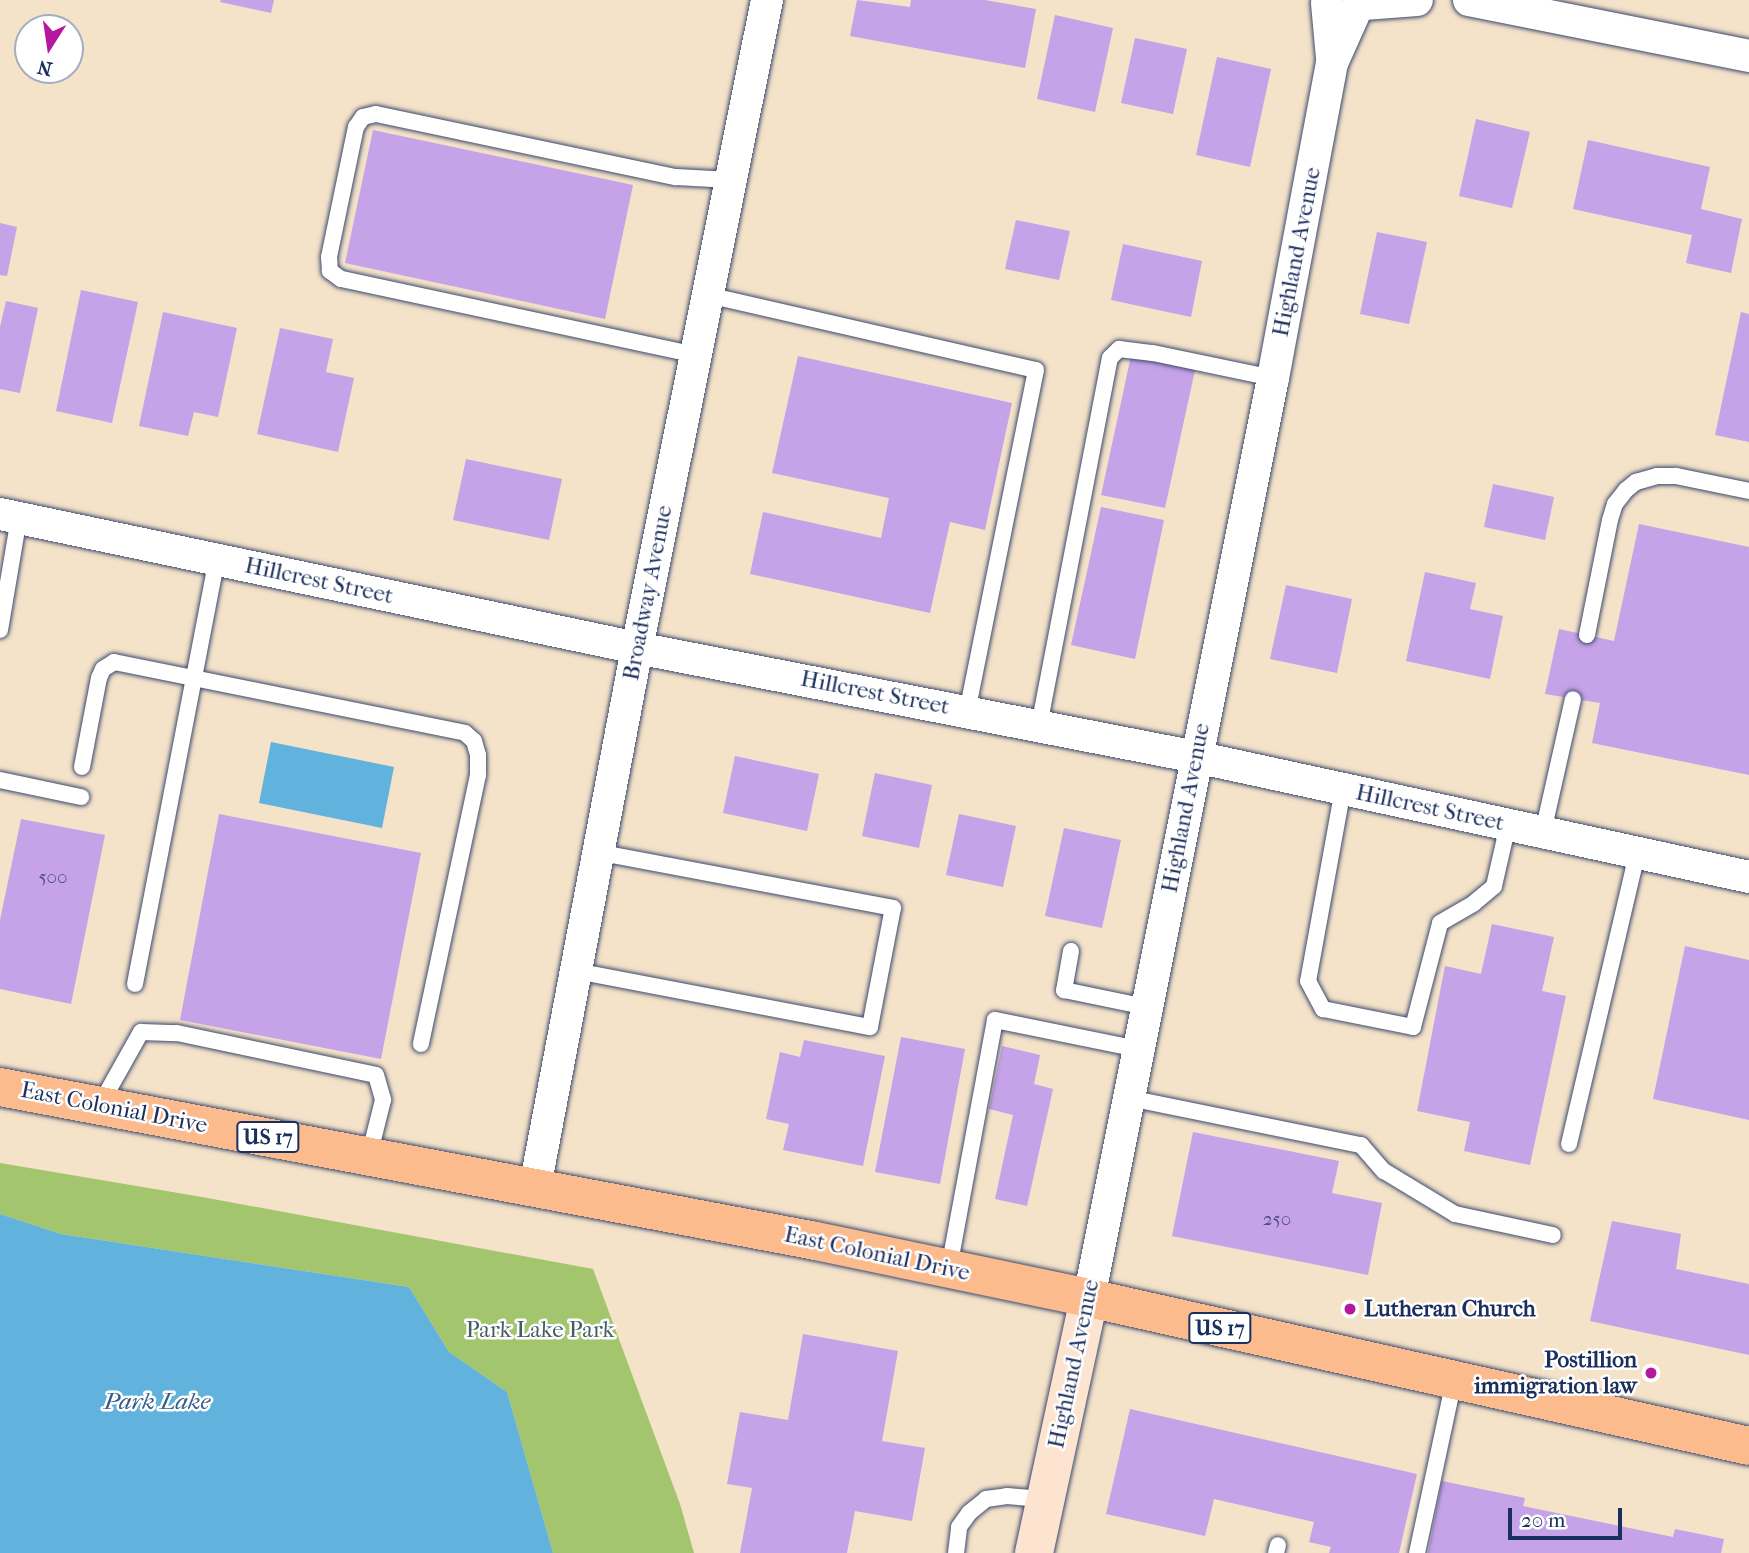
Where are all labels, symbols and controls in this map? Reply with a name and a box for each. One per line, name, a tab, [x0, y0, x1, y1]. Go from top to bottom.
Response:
north arrow	[14, 14, 84, 84]
text: N	[36, 55, 54, 80]
street label: Highland Avenue	[1267, 165, 1327, 339]
street label: Broadway Avenue	[617, 503, 679, 683]
street label: Hillcrest Street	[242, 552, 396, 610]
street label: Hillcrest Street	[798, 665, 952, 721]
street label: Highland Avenue	[1156, 721, 1216, 895]
street label: Hillcrest Street	[1353, 779, 1507, 837]
house number: 500	[38, 867, 68, 889]
street label: East Colonial Drive	[18, 1076, 210, 1140]
road number: US 17	[235, 1120, 301, 1154]
house number: 250	[1263, 1209, 1291, 1231]
street label: East Colonial Drive	[782, 1221, 972, 1287]
street label: Highland Avenue	[1043, 1277, 1105, 1451]
place label: Lutheran Church	[1364, 1295, 1536, 1323]
marker: Lutheran Church	[1342, 1301, 1358, 1317]
road number: US 17	[1187, 1310, 1253, 1346]
park label: Park Lake Park	[466, 1316, 614, 1344]
place label: Postillion immigration law	[1474, 1346, 1637, 1400]
marker: Postillion immigration law	[1643, 1365, 1659, 1381]
water label: Park Lake	[104, 1388, 210, 1416]
scale bar	[1511, 1494, 1625, 1538]
text: 20 m	[1521, 1508, 1565, 1532]

